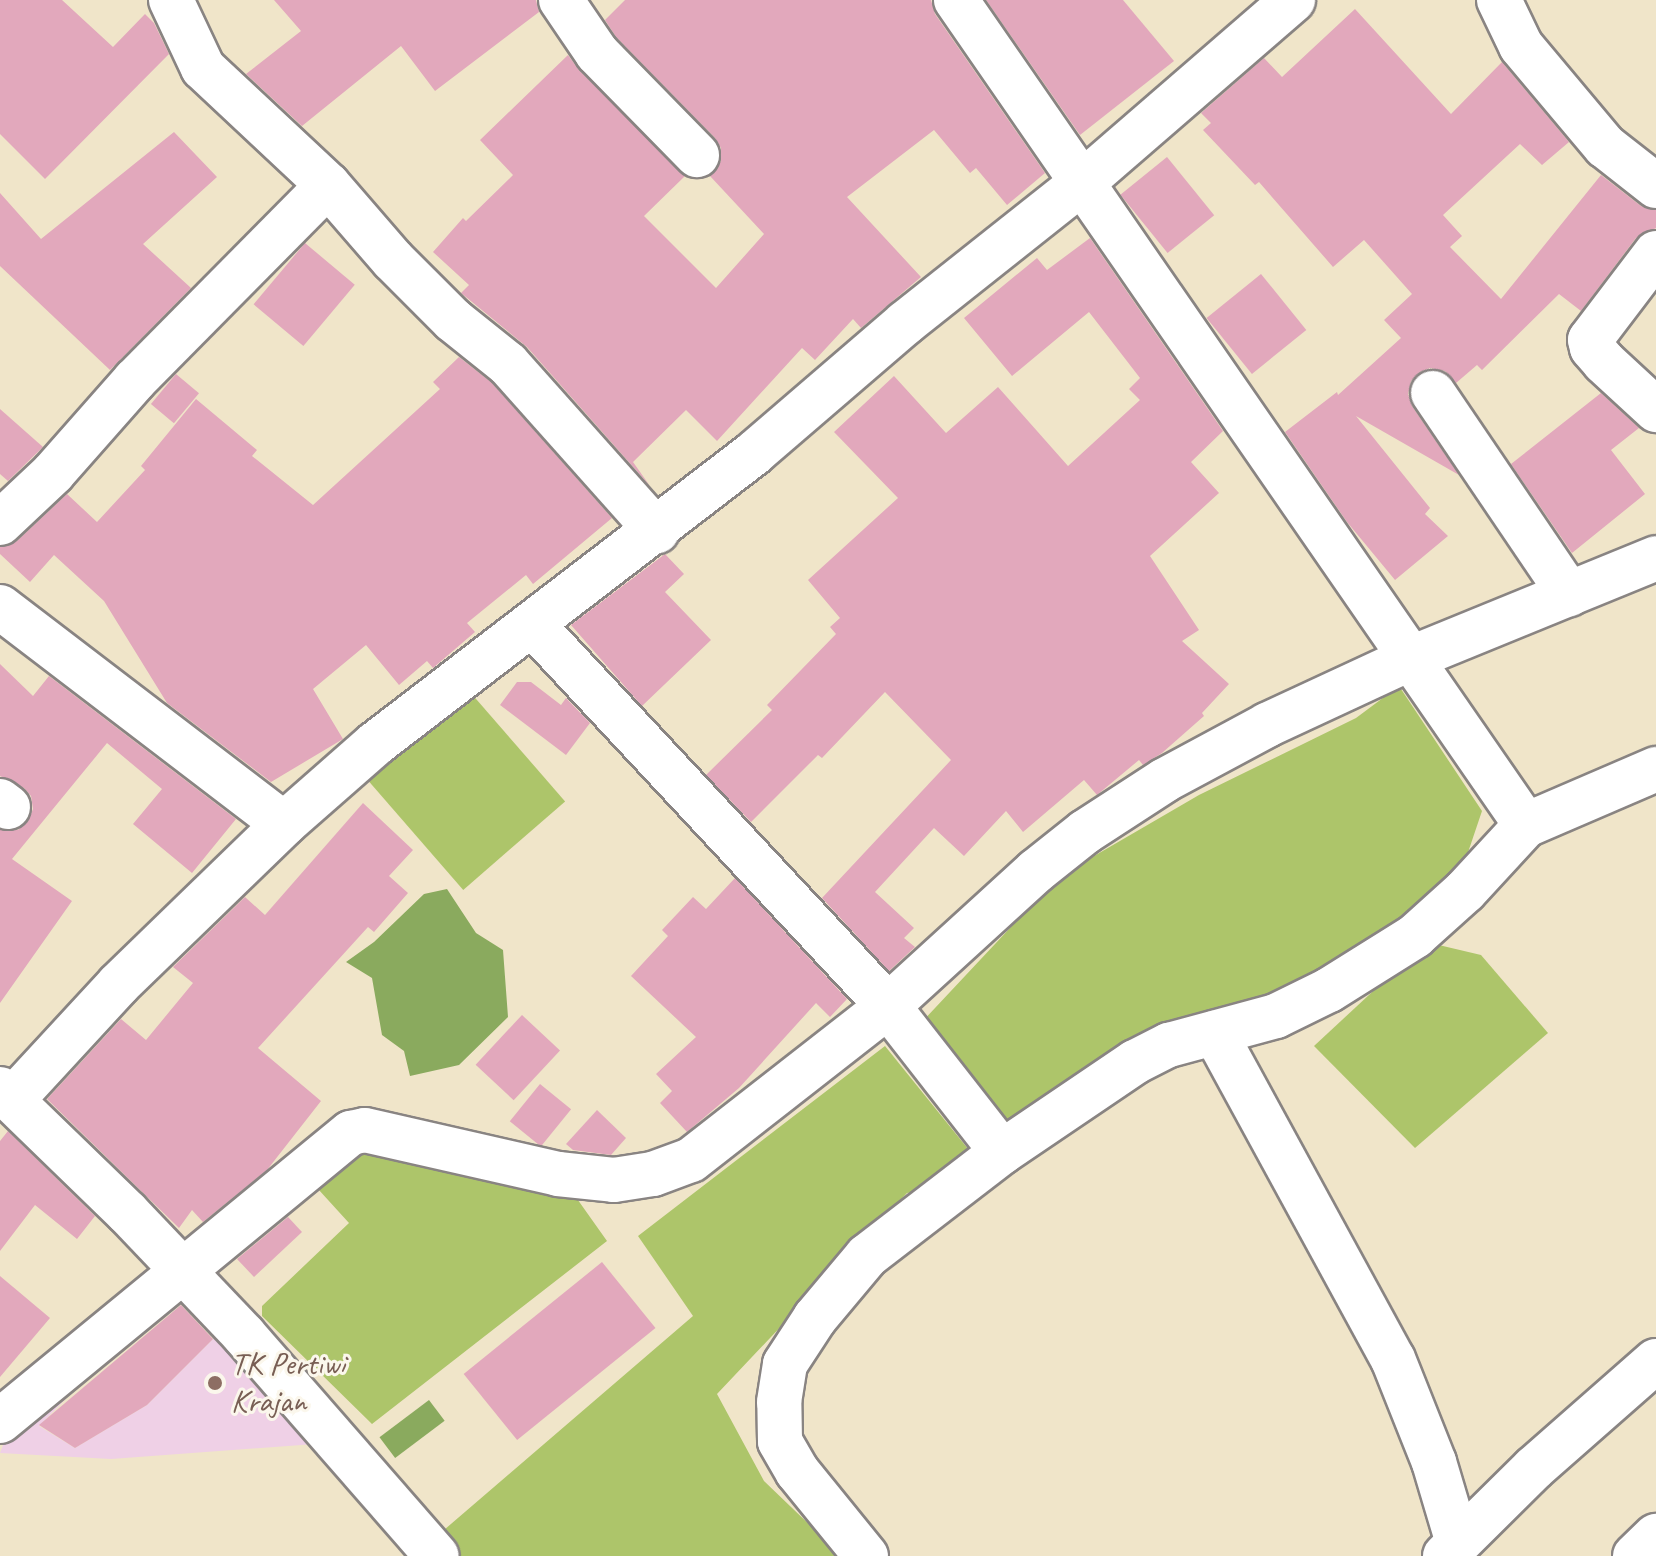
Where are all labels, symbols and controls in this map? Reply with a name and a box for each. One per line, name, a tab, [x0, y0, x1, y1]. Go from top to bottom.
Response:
place label: TK Pertiwi Krajan	[231, 1346, 344, 1421]
marker: TK Pertiwi Krajan	[206, 1374, 224, 1392]

